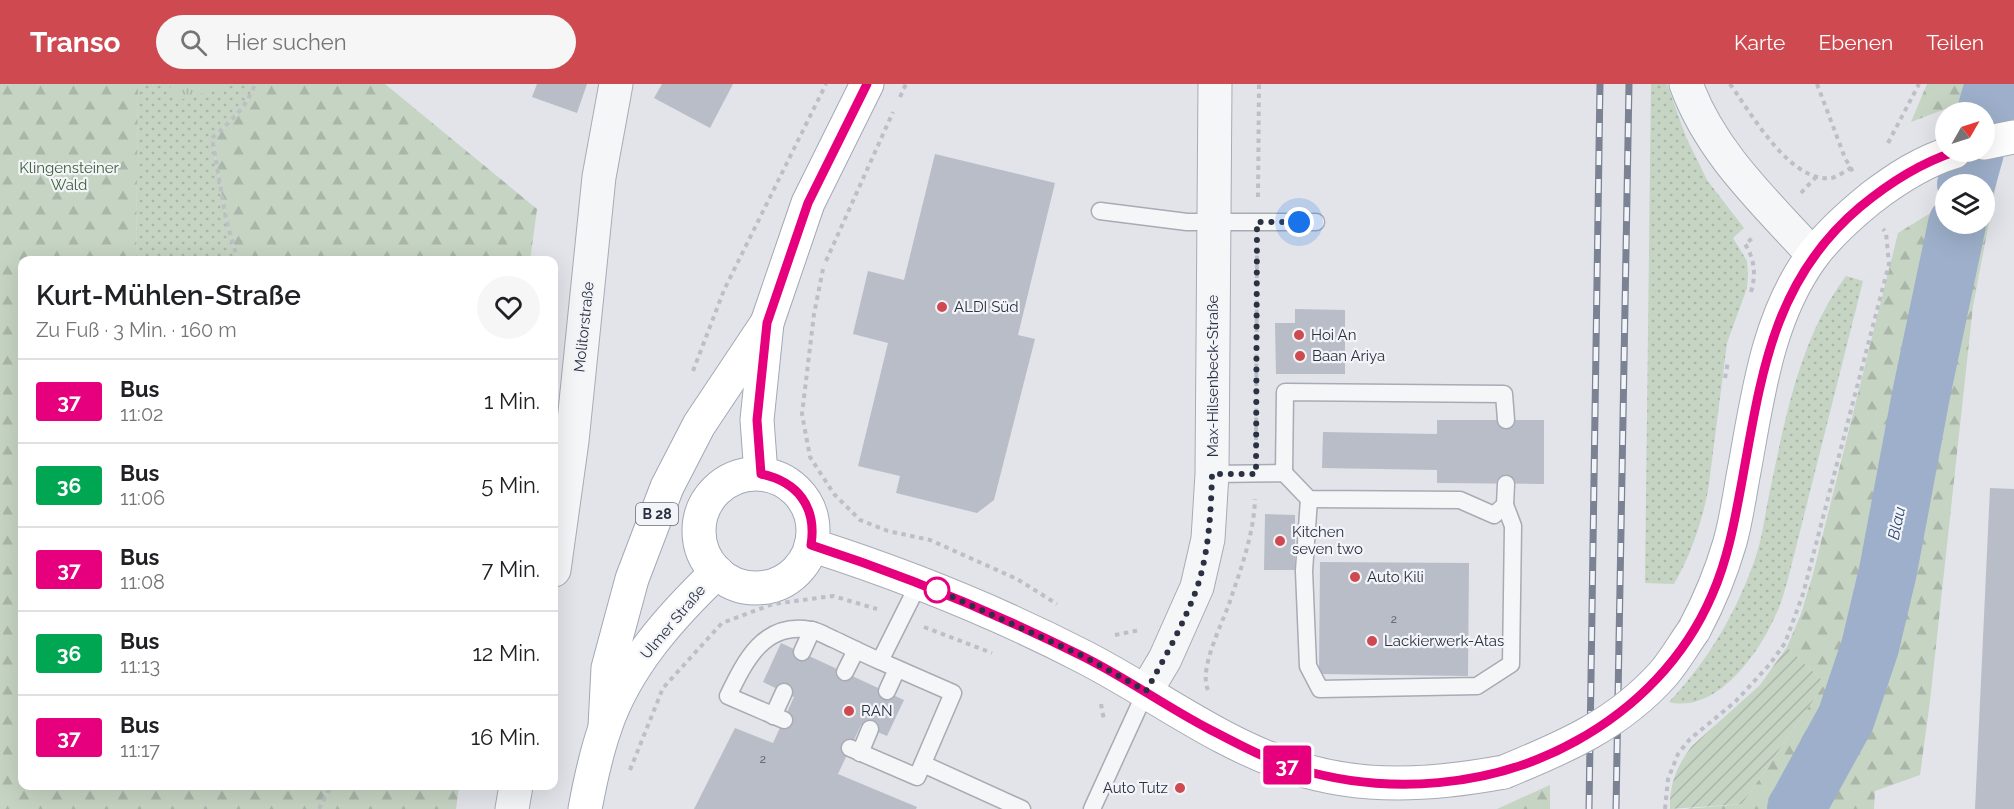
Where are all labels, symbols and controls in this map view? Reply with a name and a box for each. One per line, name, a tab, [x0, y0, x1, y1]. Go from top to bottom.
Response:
search box	[156, 15, 576, 69]
text: Transo	[30, 26, 120, 59]
icon: search	[177, 26, 210, 59]
text: Hier suchen	[225, 29, 347, 55]
text: Karte	[1734, 30, 1785, 55]
text: Ebenen	[1818, 30, 1893, 55]
text: Teilen	[1926, 30, 1984, 55]
north arrow	[1935, 102, 1995, 162]
map controls	[1935, 102, 1995, 234]
park label: Klingensteiner Wald	[19, 159, 120, 194]
button: layers	[1935, 174, 1995, 234]
your location	[1284, 207, 1314, 237]
button: heart	[477, 276, 540, 339]
text: Kurt-Mühlen-Straße	[36, 279, 301, 312]
street label: Molitorstraße	[570, 281, 598, 373]
street label: Max-Hilsenbeck-Straße	[1204, 295, 1222, 457]
place label: ALDI Süd	[954, 298, 1019, 316]
marker: ALDI Süd	[935, 300, 949, 314]
text: Zu Fuß · 3 Min. · 160 m	[36, 318, 237, 342]
place label: Hoi An	[1311, 326, 1356, 344]
marker: Hoi An	[1292, 328, 1306, 342]
place label: Baan Ariya	[1312, 347, 1385, 365]
marker: Baan Ariya	[1293, 349, 1307, 363]
text: Bus	[120, 376, 159, 402]
text: 1 Min.	[484, 388, 540, 414]
text: 37	[57, 389, 81, 414]
text: 11:02	[120, 402, 164, 426]
text: Bus	[120, 460, 159, 486]
text: 5 Min.	[481, 472, 540, 498]
text: 36	[57, 473, 81, 498]
text: 11:06	[120, 486, 165, 510]
road number: B 28	[636, 503, 678, 525]
water label: Blau	[1884, 505, 1909, 541]
place label: Kitchen seven two	[1292, 523, 1363, 558]
marker: Kitchen seven two	[1273, 534, 1287, 548]
text: Bus	[120, 544, 159, 570]
text: 7 Min.	[482, 556, 540, 582]
text: 37	[57, 557, 81, 582]
place label: Auto Kili	[1367, 568, 1424, 586]
text: 11:08	[120, 570, 165, 594]
marker: Auto Kili	[1348, 570, 1362, 584]
unlabelled marker	[924, 577, 950, 603]
street label: Ulmer Straße	[637, 581, 709, 663]
house number: 2	[1391, 612, 1397, 626]
text: Bus	[120, 628, 159, 654]
place label: Lackierwerk-Atas	[1384, 632, 1504, 650]
marker: Lackierwerk-Atas	[1365, 634, 1379, 648]
text: 12 Min.	[472, 640, 540, 666]
text: 36	[57, 641, 81, 666]
text: 11:13	[120, 654, 160, 678]
place label: RAN	[861, 702, 892, 720]
marker: RAN	[842, 704, 856, 718]
text: Bus	[120, 712, 159, 738]
text: 16 Min.	[471, 724, 540, 750]
text: 37	[57, 725, 81, 750]
text: 11:17	[120, 738, 160, 762]
line badge: 37	[1260, 746, 1314, 784]
house number: 2	[760, 752, 766, 766]
text: 37	[1275, 753, 1299, 778]
place label: Auto Tutz	[1103, 779, 1168, 797]
marker: Auto Tutz	[1173, 781, 1187, 795]

